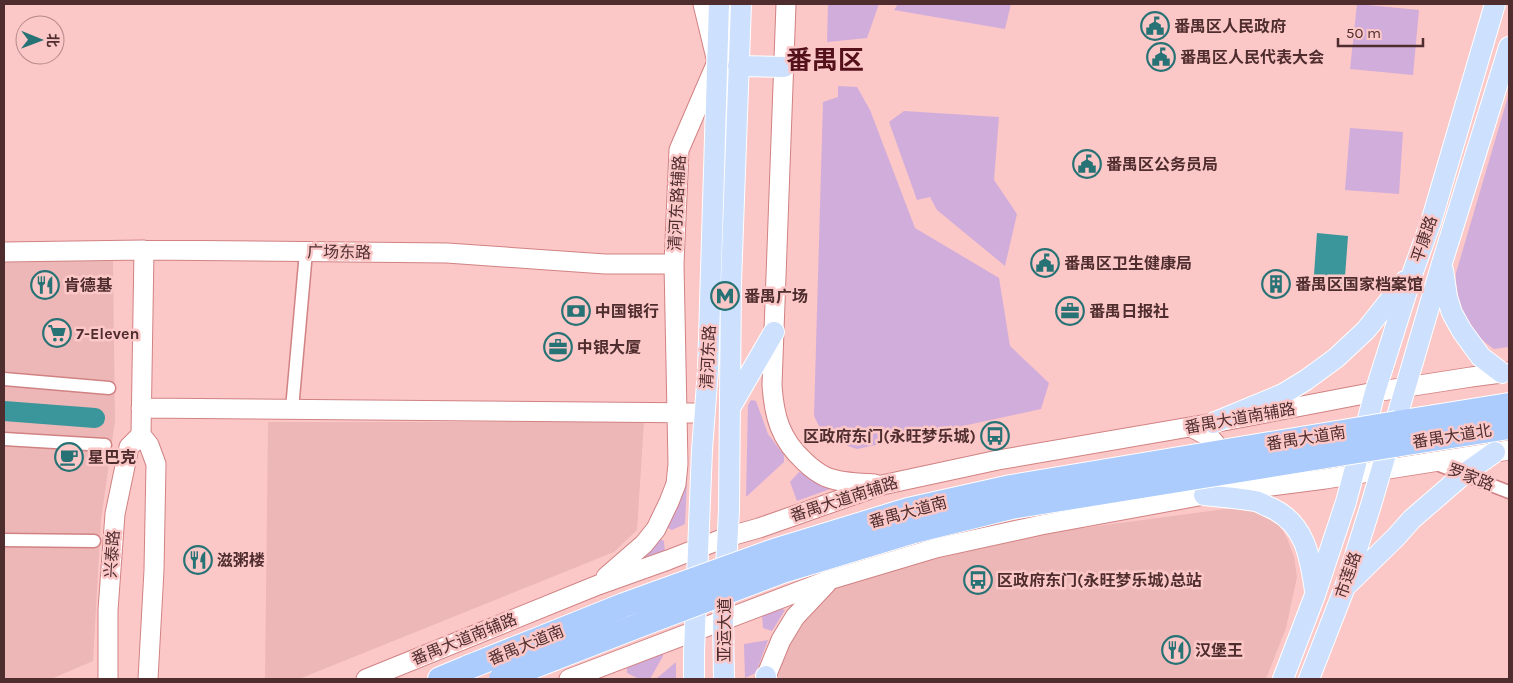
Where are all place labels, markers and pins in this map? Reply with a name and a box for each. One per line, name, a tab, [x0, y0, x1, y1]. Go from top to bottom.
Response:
public building icon: 番禺区人民政府	[1140, 11, 1170, 41]
place label: 番禺区人民政府	[1174, 17, 1286, 36]
public building icon: 番禺区人民代表大会	[1146, 42, 1176, 72]
place label: 番禺区人民代表大会	[1180, 48, 1324, 67]
public building icon: 番禺区公务员局	[1072, 149, 1102, 179]
place label: 番禺区公务员局	[1106, 155, 1218, 174]
public building icon: 番禺区卫生健康局	[1030, 248, 1060, 278]
place label: 番禺区卫生健康局	[1064, 254, 1192, 273]
building icon: 番禺区国家档案馆	[1261, 269, 1291, 299]
restaurant icon: 肯德基	[30, 270, 60, 300]
place label: 番禺区国家档案馆	[1295, 275, 1423, 294]
place label: 肯德基	[64, 276, 113, 295]
metro station icon: 番禺广场	[710, 281, 740, 311]
place label: 番禺广场	[744, 287, 808, 306]
bank icon: 中国银行	[561, 296, 591, 326]
office icon: 番禺日报社	[1055, 296, 1085, 326]
place label: 中国银行	[595, 302, 659, 321]
place label: 番禺日报社	[1089, 302, 1169, 321]
supermarket icon: 7-Eleven	[42, 318, 72, 348]
place label: 7-Eleven	[76, 324, 139, 343]
office icon: 中银大厦	[543, 332, 573, 362]
place label: 中银大厦	[577, 338, 641, 357]
bus stop icon: 区政府东门(永旺梦乐城)	[980, 421, 1010, 451]
place label: 区政府东门(永旺梦乐城)	[803, 427, 976, 446]
cafe icon: 星巴克	[54, 442, 84, 472]
place label: 星巴克	[88, 448, 136, 467]
restaurant icon: 滋粥楼	[183, 545, 213, 575]
place label: 滋粥楼	[217, 551, 265, 570]
bus stop icon: 区政府东门(永旺梦乐城)总站	[963, 565, 993, 595]
place label: 区政府东门(永旺梦乐城)总站	[997, 571, 1202, 590]
restaurant icon: 汉堡王	[1161, 635, 1191, 665]
place label: 汉堡王	[1195, 641, 1243, 660]

